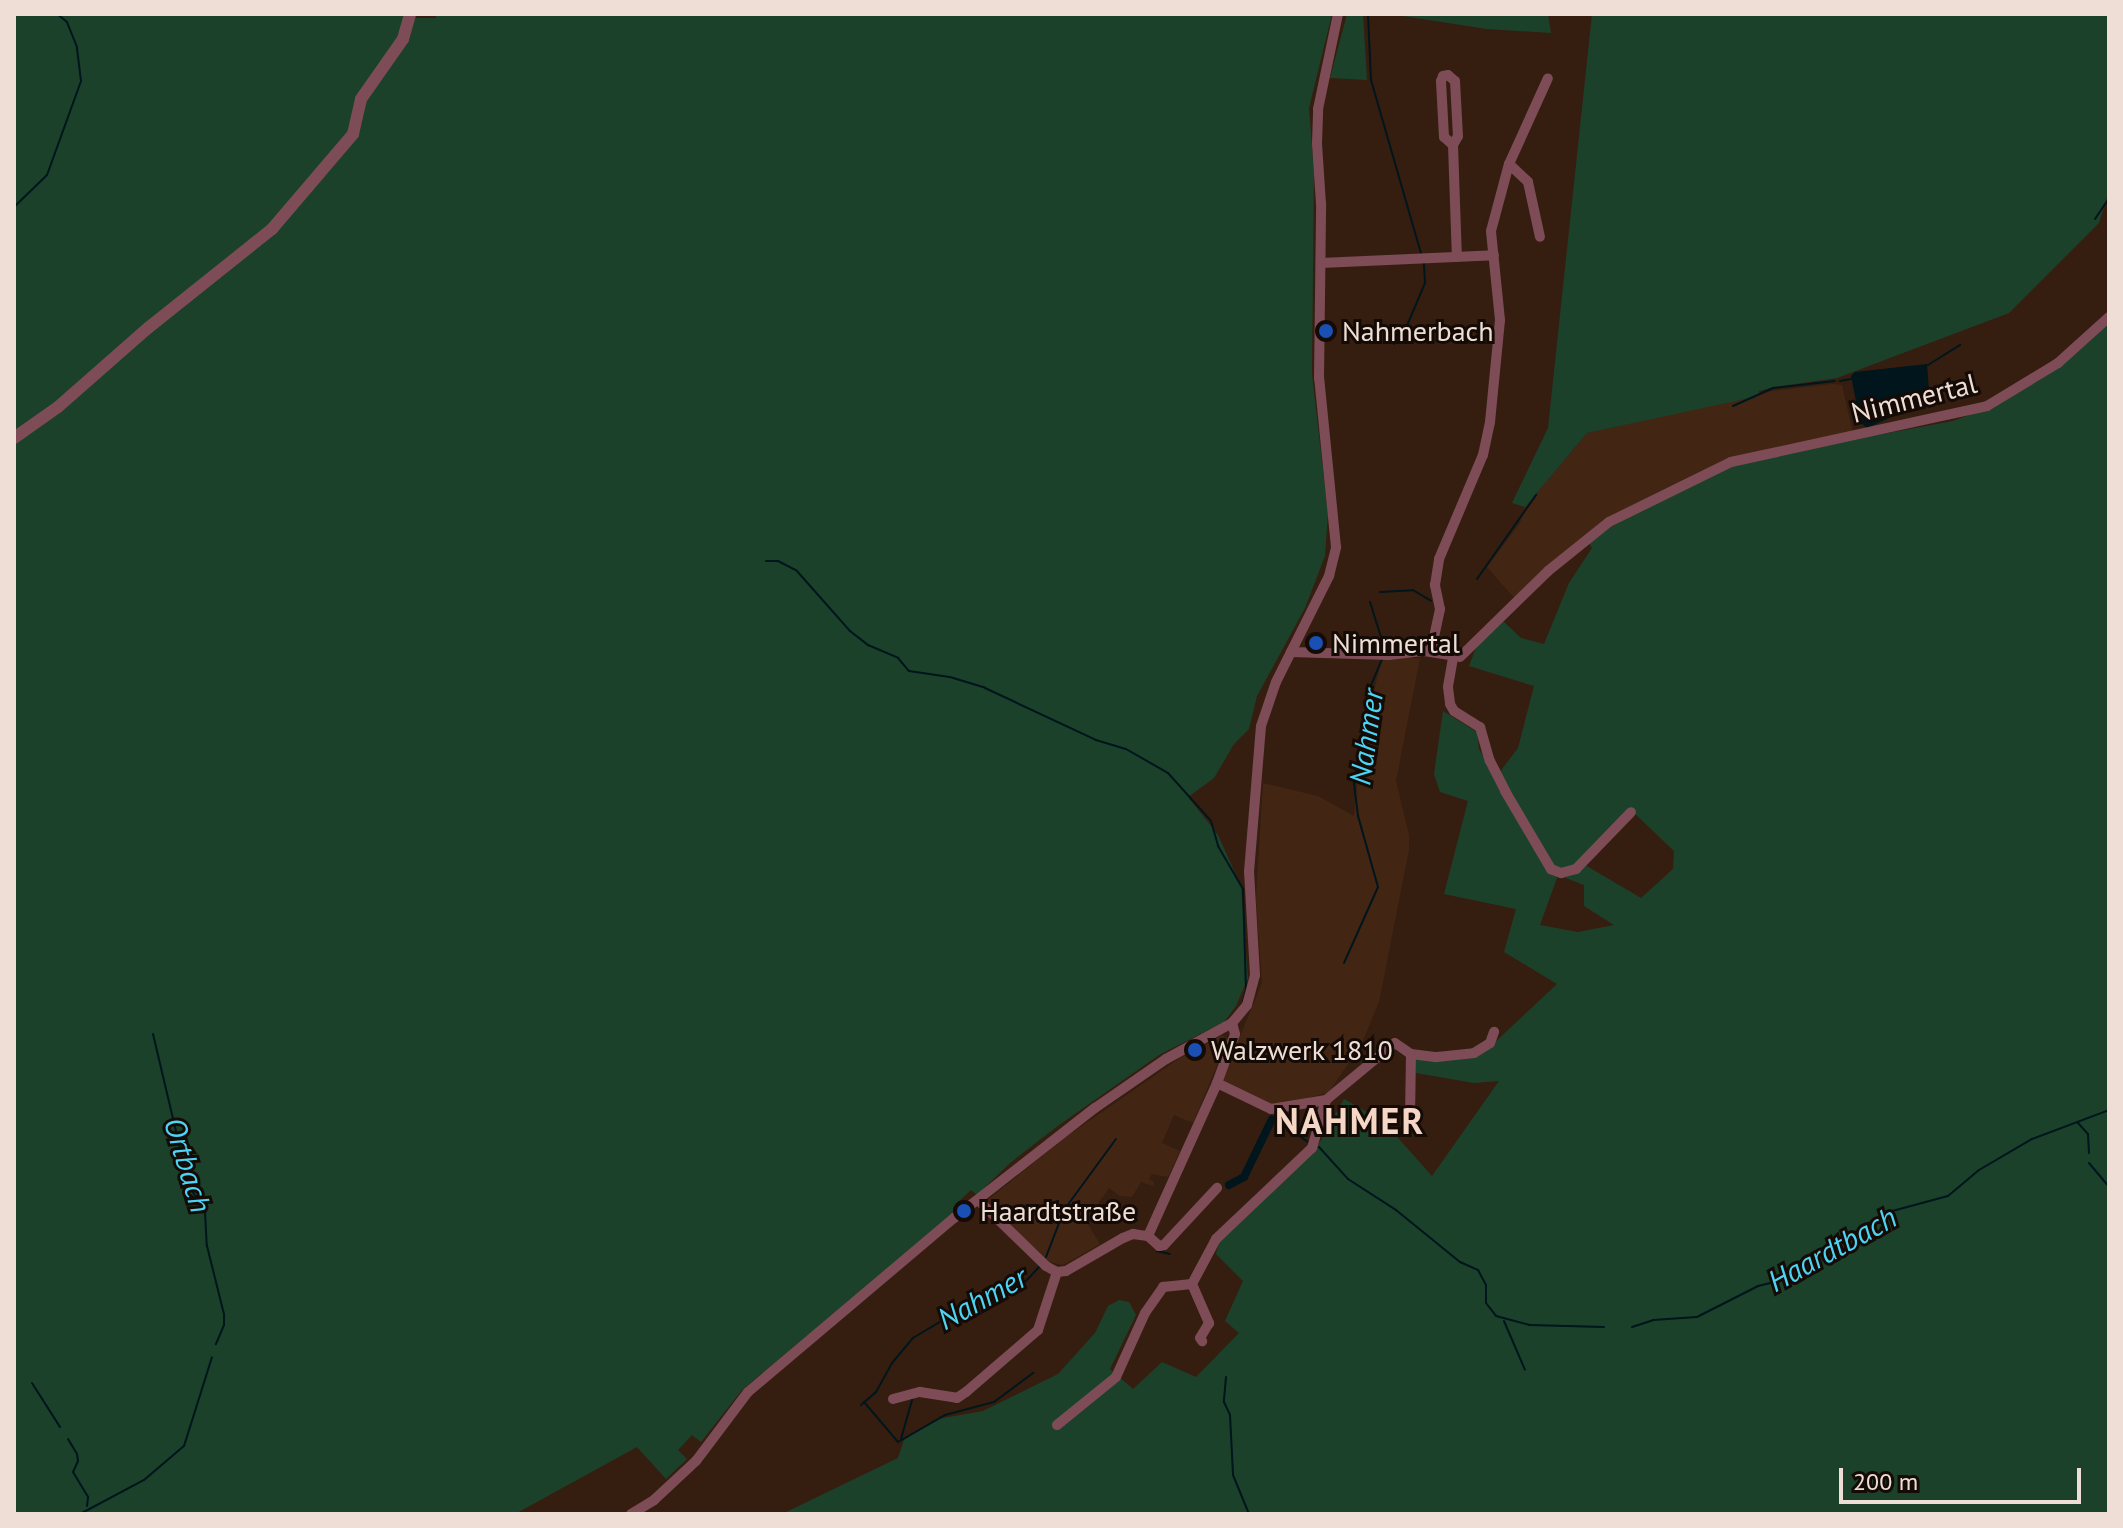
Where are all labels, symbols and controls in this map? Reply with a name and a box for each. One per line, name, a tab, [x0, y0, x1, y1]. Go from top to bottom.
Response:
place label: Nahmerbach	[1342, 314, 1493, 348]
marker: Nahmerbach	[1317, 322, 1335, 340]
street label: Nimmertal	[1848, 366, 1980, 430]
place label: Nimmertal	[1332, 626, 1460, 660]
marker: Nimmertal	[1307, 634, 1325, 652]
water label: Nahmer	[1341, 687, 1391, 787]
place label: Walzwerk 1810	[1211, 1033, 1394, 1067]
marker: Walzwerk 1810	[1186, 1041, 1204, 1059]
district label: NAHMER	[1275, 1099, 1425, 1143]
water label: Ortbach	[157, 1113, 219, 1217]
place label: Haardtstraße	[980, 1194, 1136, 1228]
water label: Haardtbach	[1761, 1199, 1903, 1299]
marker: Haardtstraße	[955, 1202, 973, 1220]
water label: Nahmer	[931, 1259, 1033, 1337]
scale bar	[1843, 1452, 2085, 1502]
text: 200 m	[1853, 1466, 1918, 1497]

